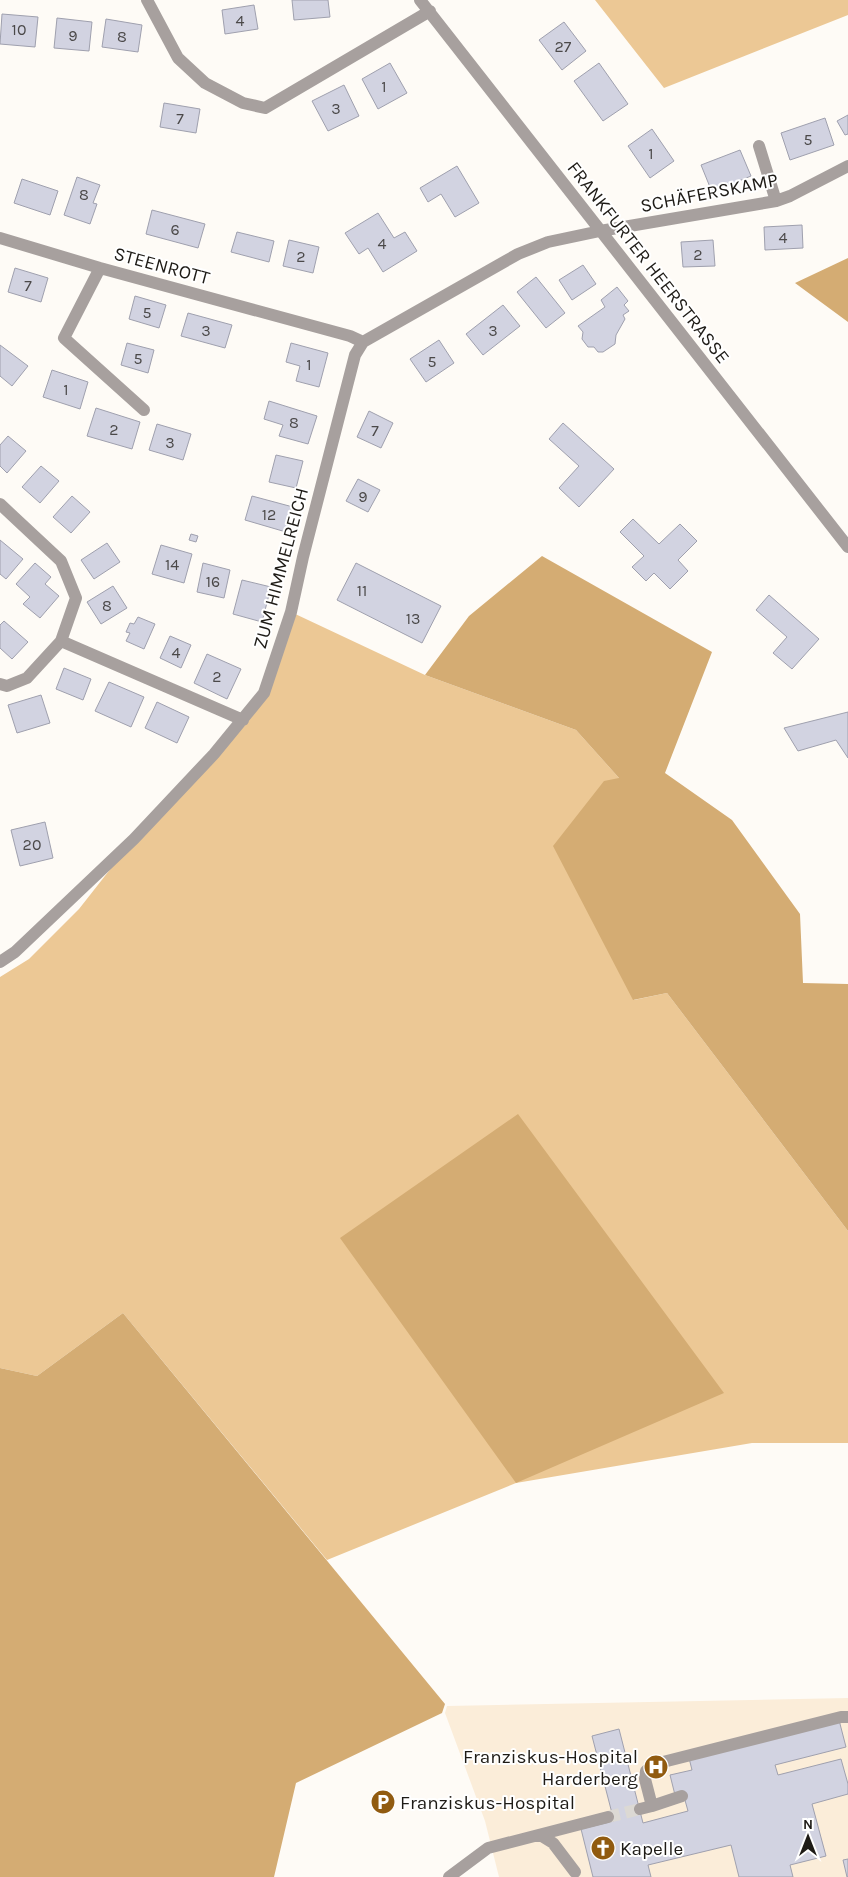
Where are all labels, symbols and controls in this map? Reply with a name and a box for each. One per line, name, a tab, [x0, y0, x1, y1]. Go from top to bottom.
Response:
house number: 4	[236, 11, 245, 30]
house number: 10	[12, 20, 26, 39]
house number: 9	[68, 26, 78, 45]
house number: 8	[117, 27, 127, 46]
house number: 27	[555, 37, 572, 56]
house number: 1	[381, 77, 387, 96]
house number: 3	[331, 99, 341, 118]
house number: 7	[176, 109, 184, 128]
house number: 5	[803, 130, 813, 149]
house number: 1	[648, 144, 654, 163]
street label: FRANKFURTER HEERSTRASSE	[562, 157, 734, 368]
street label: SCHÄFERSKAMP	[639, 169, 780, 217]
house number: 8	[79, 185, 89, 204]
house number: 6	[170, 220, 180, 239]
house number: 4	[779, 228, 788, 247]
house number: 4	[378, 234, 387, 253]
street label: STEENROTT	[111, 243, 213, 289]
house number: 2	[693, 245, 703, 264]
house number: 2	[296, 247, 306, 266]
house number: 7	[24, 276, 32, 295]
house number: 5	[142, 303, 152, 322]
house number: 3	[201, 321, 211, 340]
house number: 3	[488, 321, 498, 340]
house number: 5	[133, 349, 143, 368]
house number: 5	[427, 352, 437, 371]
house number: 1	[306, 355, 312, 374]
house number: 1	[63, 380, 69, 399]
house number: 8	[289, 413, 299, 432]
house number: 2	[109, 420, 119, 439]
house number: 7	[371, 421, 379, 440]
house number: 3	[165, 433, 175, 452]
street label: ZUM HIMMELREICH	[249, 485, 313, 651]
house number: 9	[358, 487, 368, 506]
house number: 12	[262, 505, 276, 524]
house number: 14	[165, 555, 179, 574]
house number: 16	[206, 572, 220, 591]
house number: 11	[357, 581, 367, 600]
house number: 8	[102, 596, 112, 615]
house number: 13	[406, 609, 420, 628]
house number: 4	[172, 643, 181, 662]
house number: 2	[212, 667, 222, 686]
house number: 20	[23, 835, 41, 854]
place label: Franziskus-Hospital Harderberg	[463, 1746, 638, 1790]
hospital icon: Franziskus-Hospital Harderberg	[643, 1754, 669, 1780]
parking icon: Franziskus-Hospital	[370, 1789, 396, 1815]
place label: Franziskus-Hospital	[400, 1792, 575, 1814]
north arrow	[783, 1812, 833, 1862]
text: N	[803, 1816, 813, 1833]
church icon: Kapelle	[590, 1835, 616, 1861]
place label: Kapelle	[620, 1838, 683, 1860]

